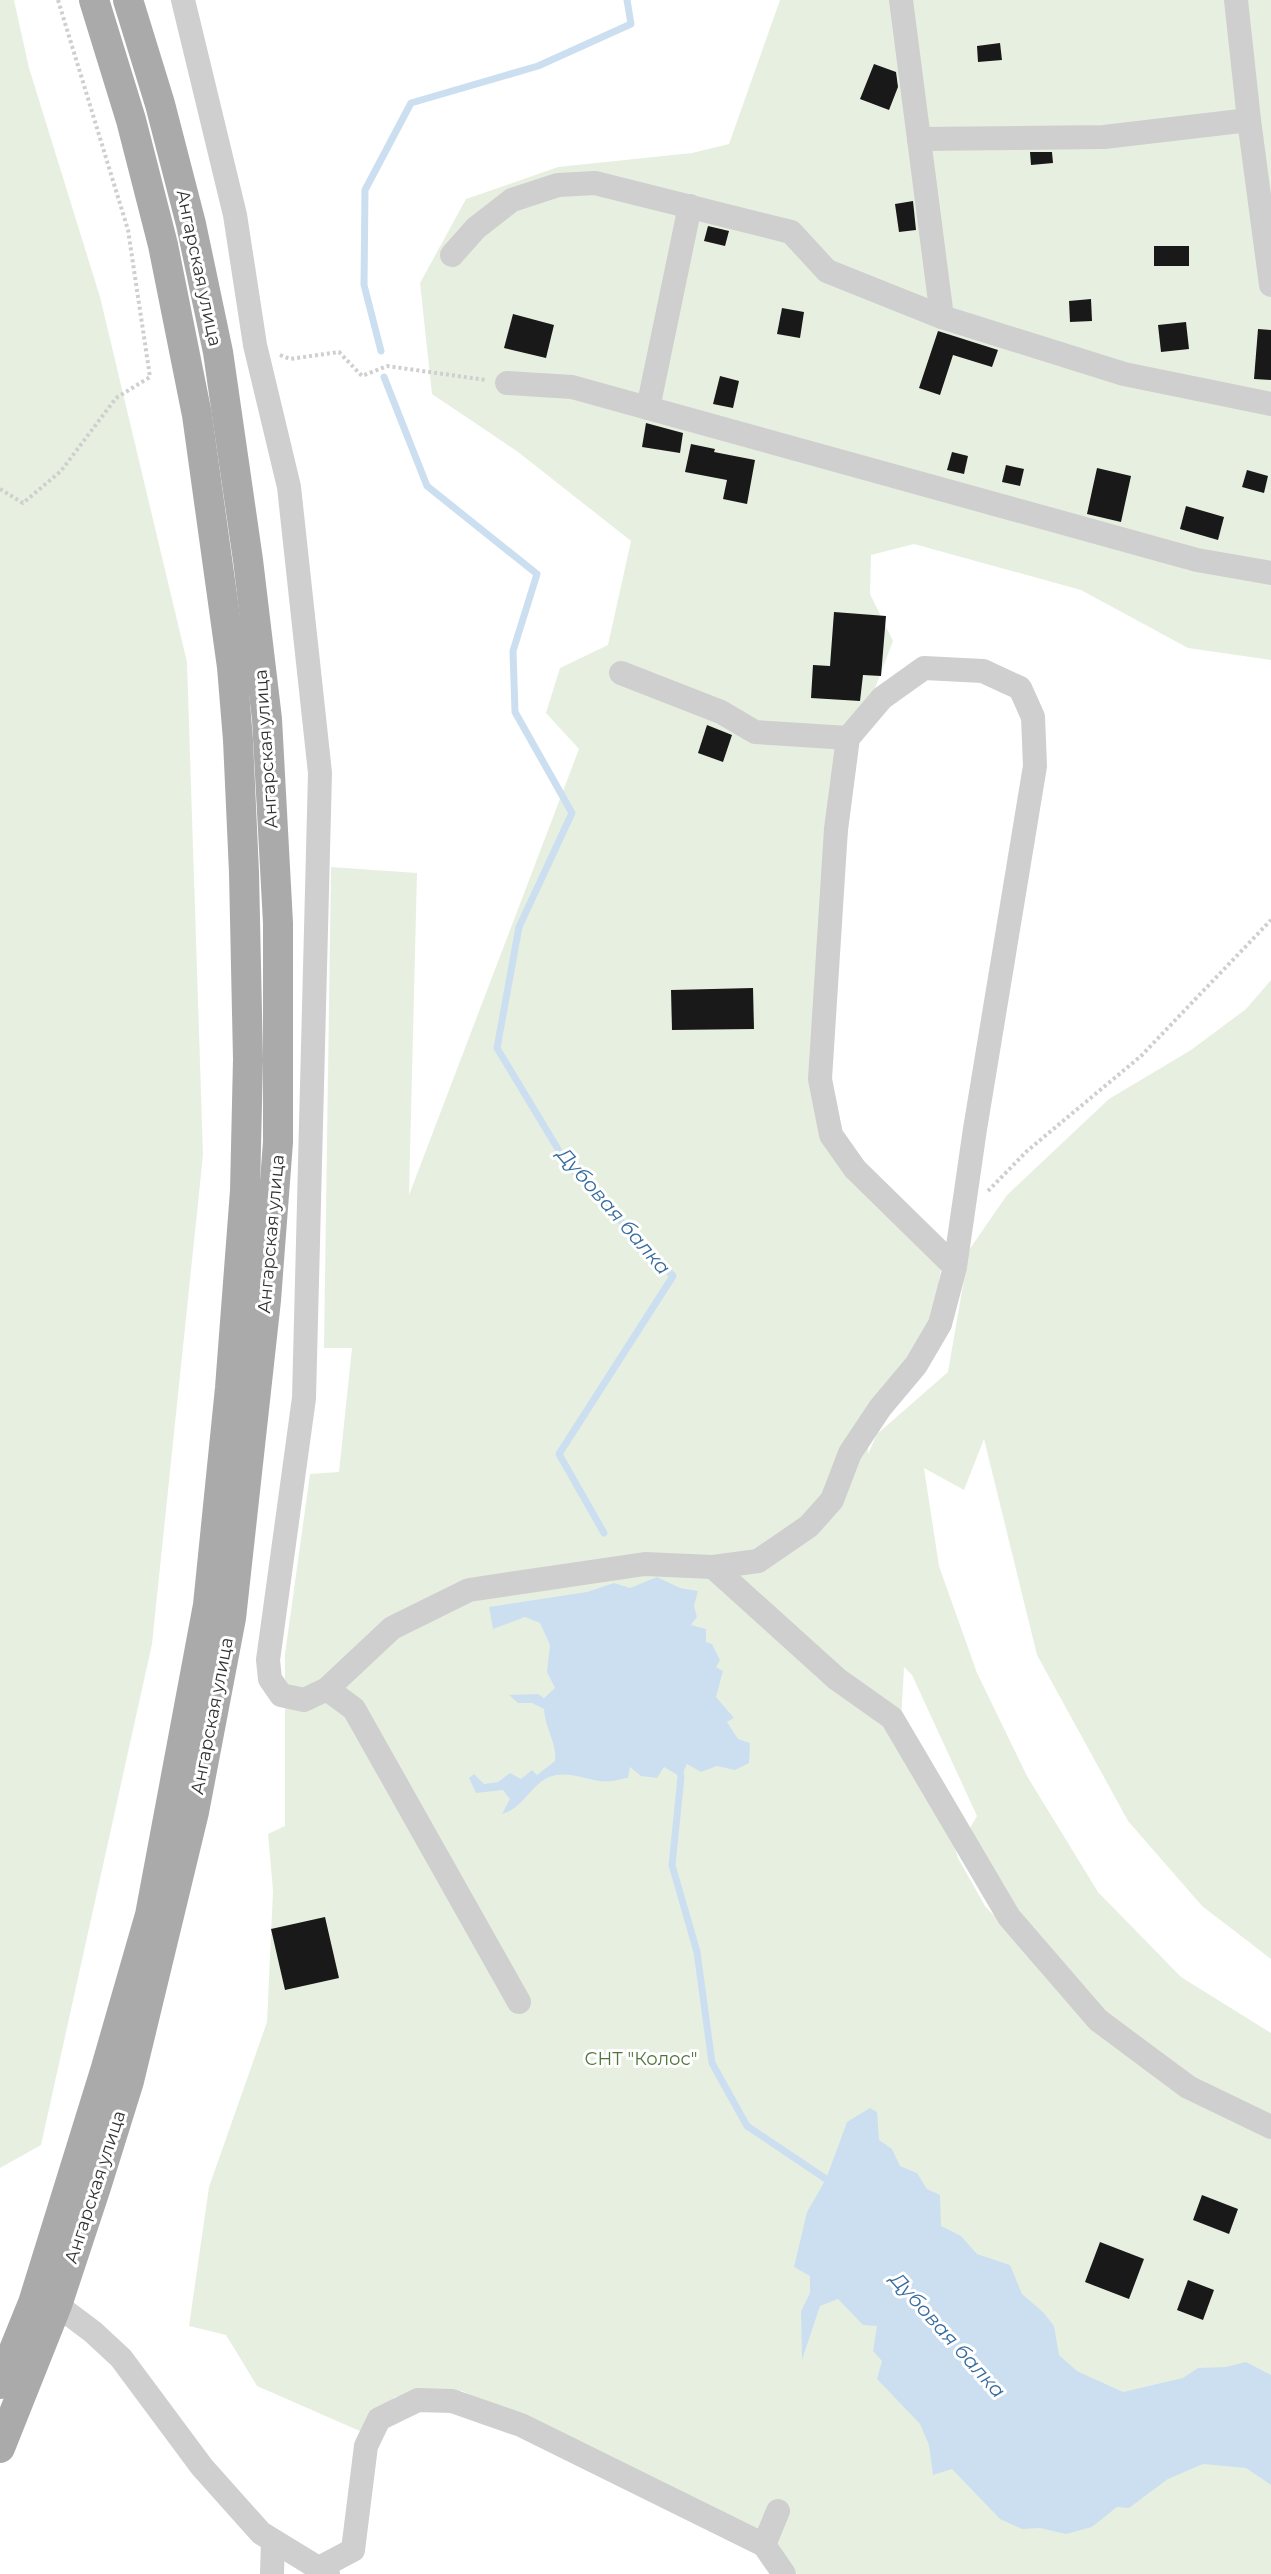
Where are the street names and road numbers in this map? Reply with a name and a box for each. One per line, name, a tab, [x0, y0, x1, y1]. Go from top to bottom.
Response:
street label: Ангарская улица	[172, 188, 226, 348]
street label: Ангарская улица	[249, 669, 283, 829]
street label: Ангарская улица	[253, 1154, 289, 1314]
street label: Ангарская улица	[186, 1636, 238, 1796]
street label: Ангарская улица	[60, 2108, 130, 2266]

